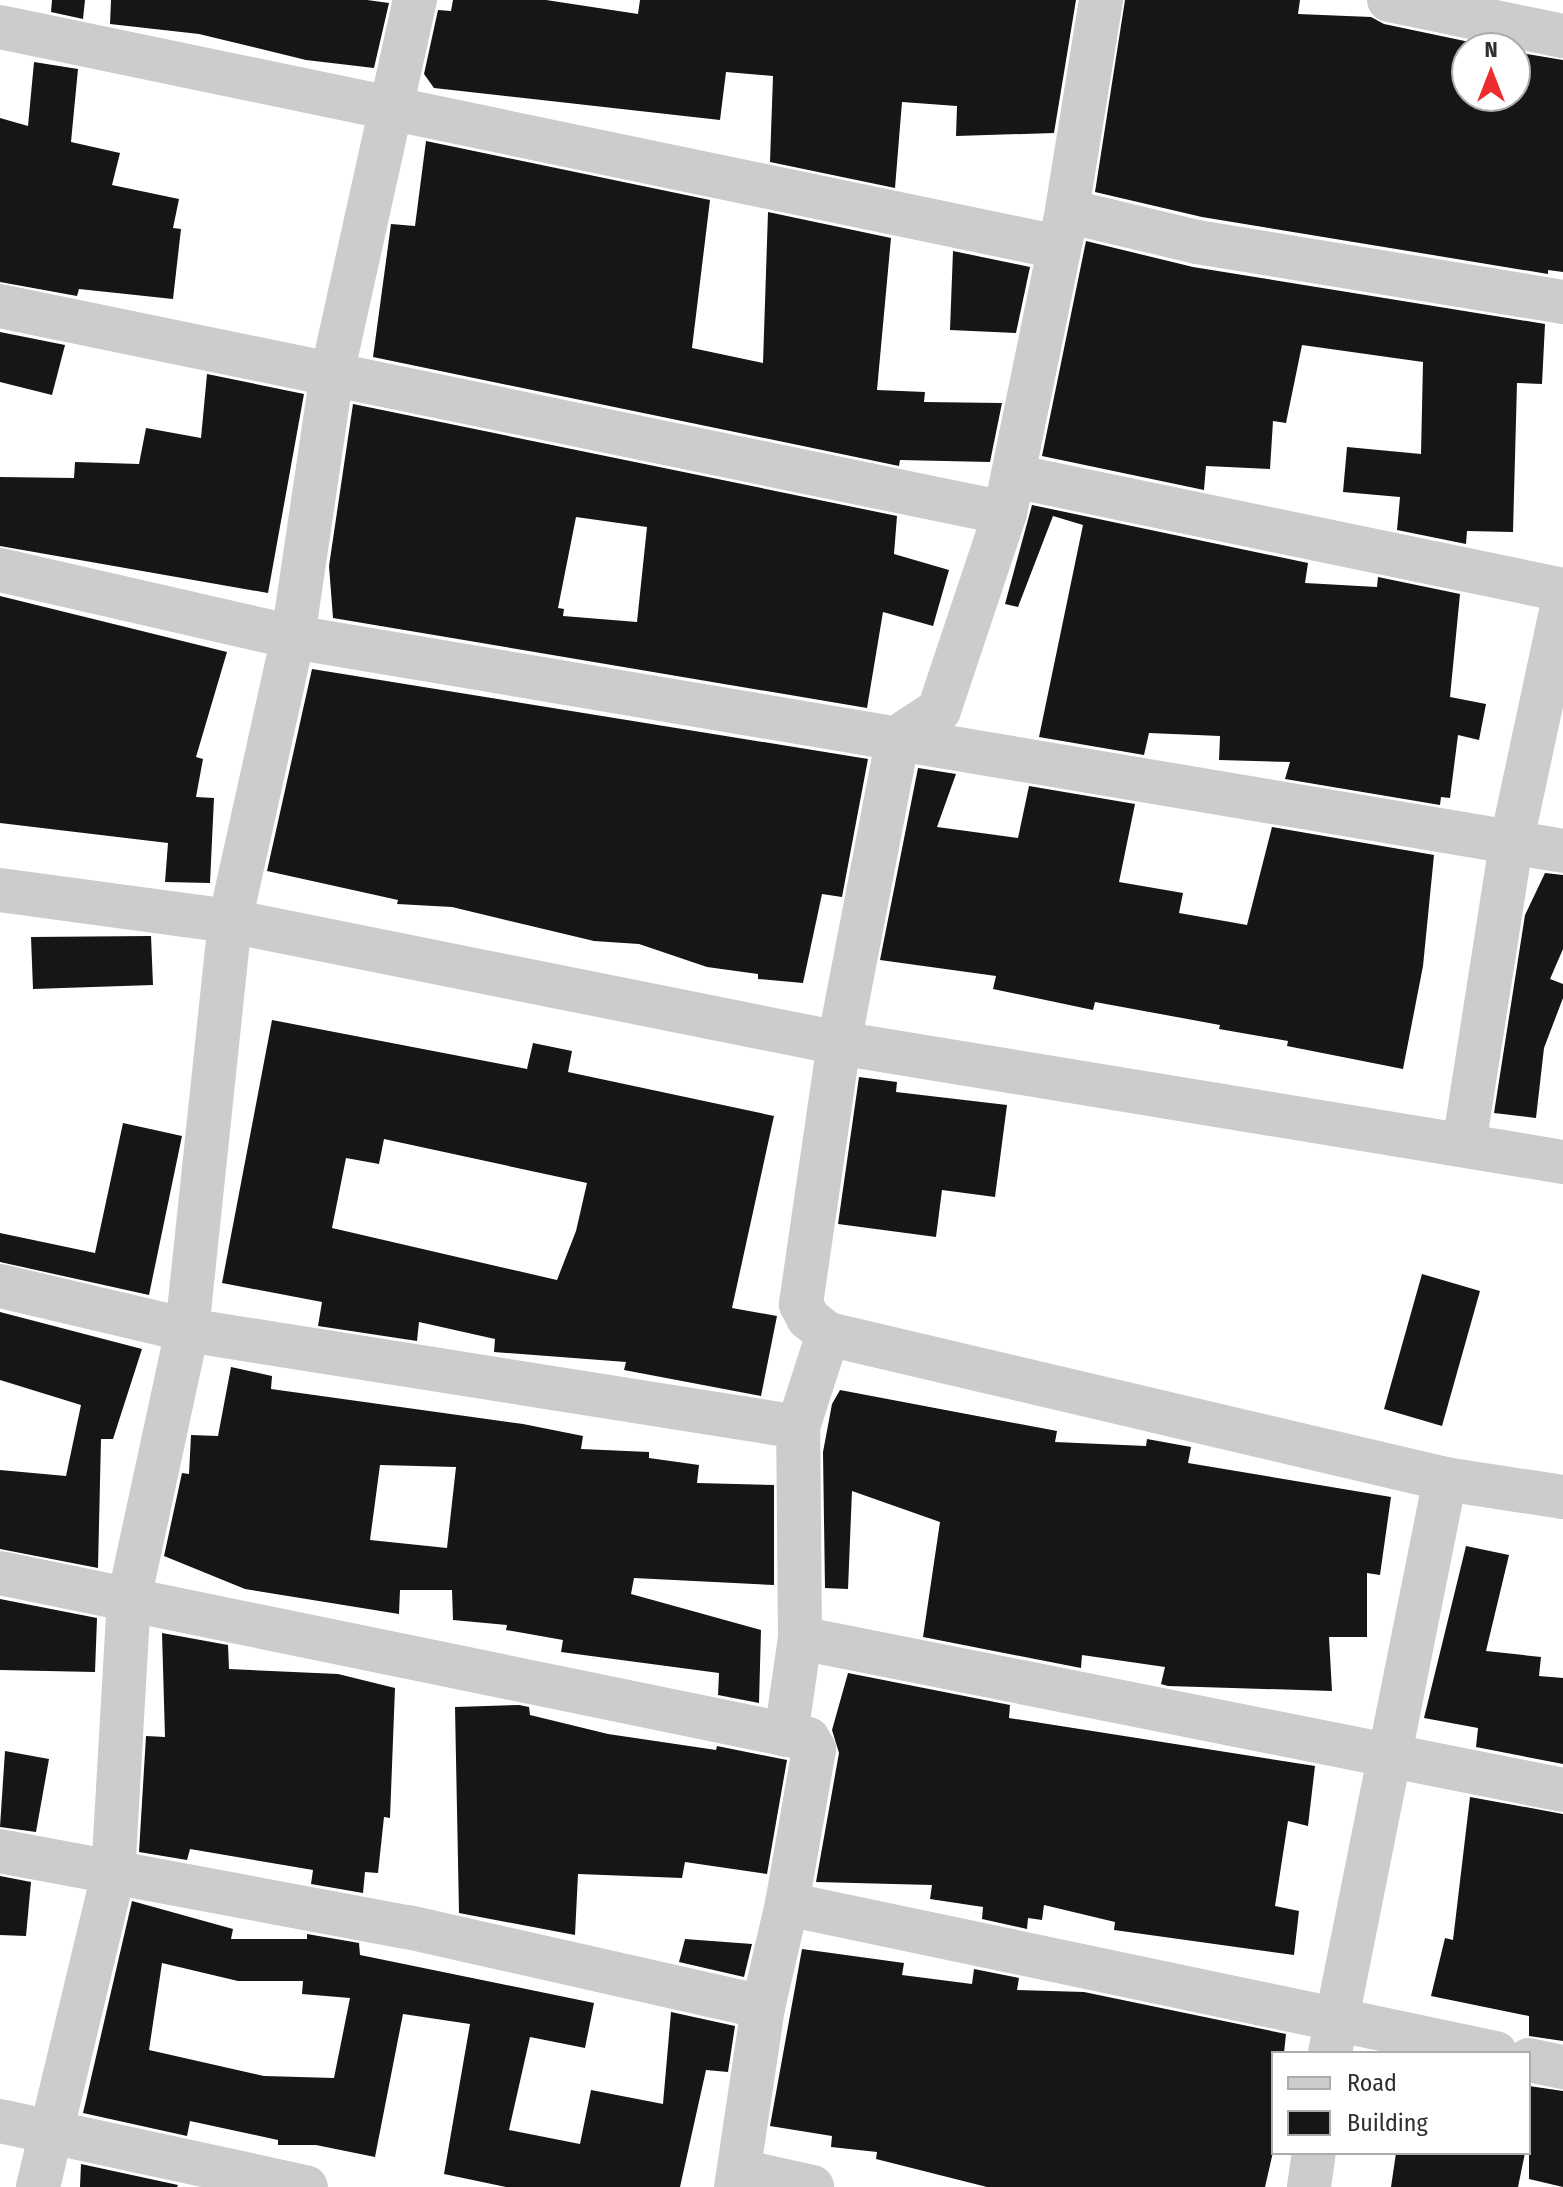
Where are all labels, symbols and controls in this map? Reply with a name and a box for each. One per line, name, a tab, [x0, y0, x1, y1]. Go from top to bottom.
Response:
north arrow	[1451, 32, 1531, 112]
text: N	[1484, 36, 1498, 63]
legend	[1271, 2051, 1531, 2155]
text: Road	[1347, 2069, 1397, 2097]
text: Building	[1347, 2109, 1428, 2137]

